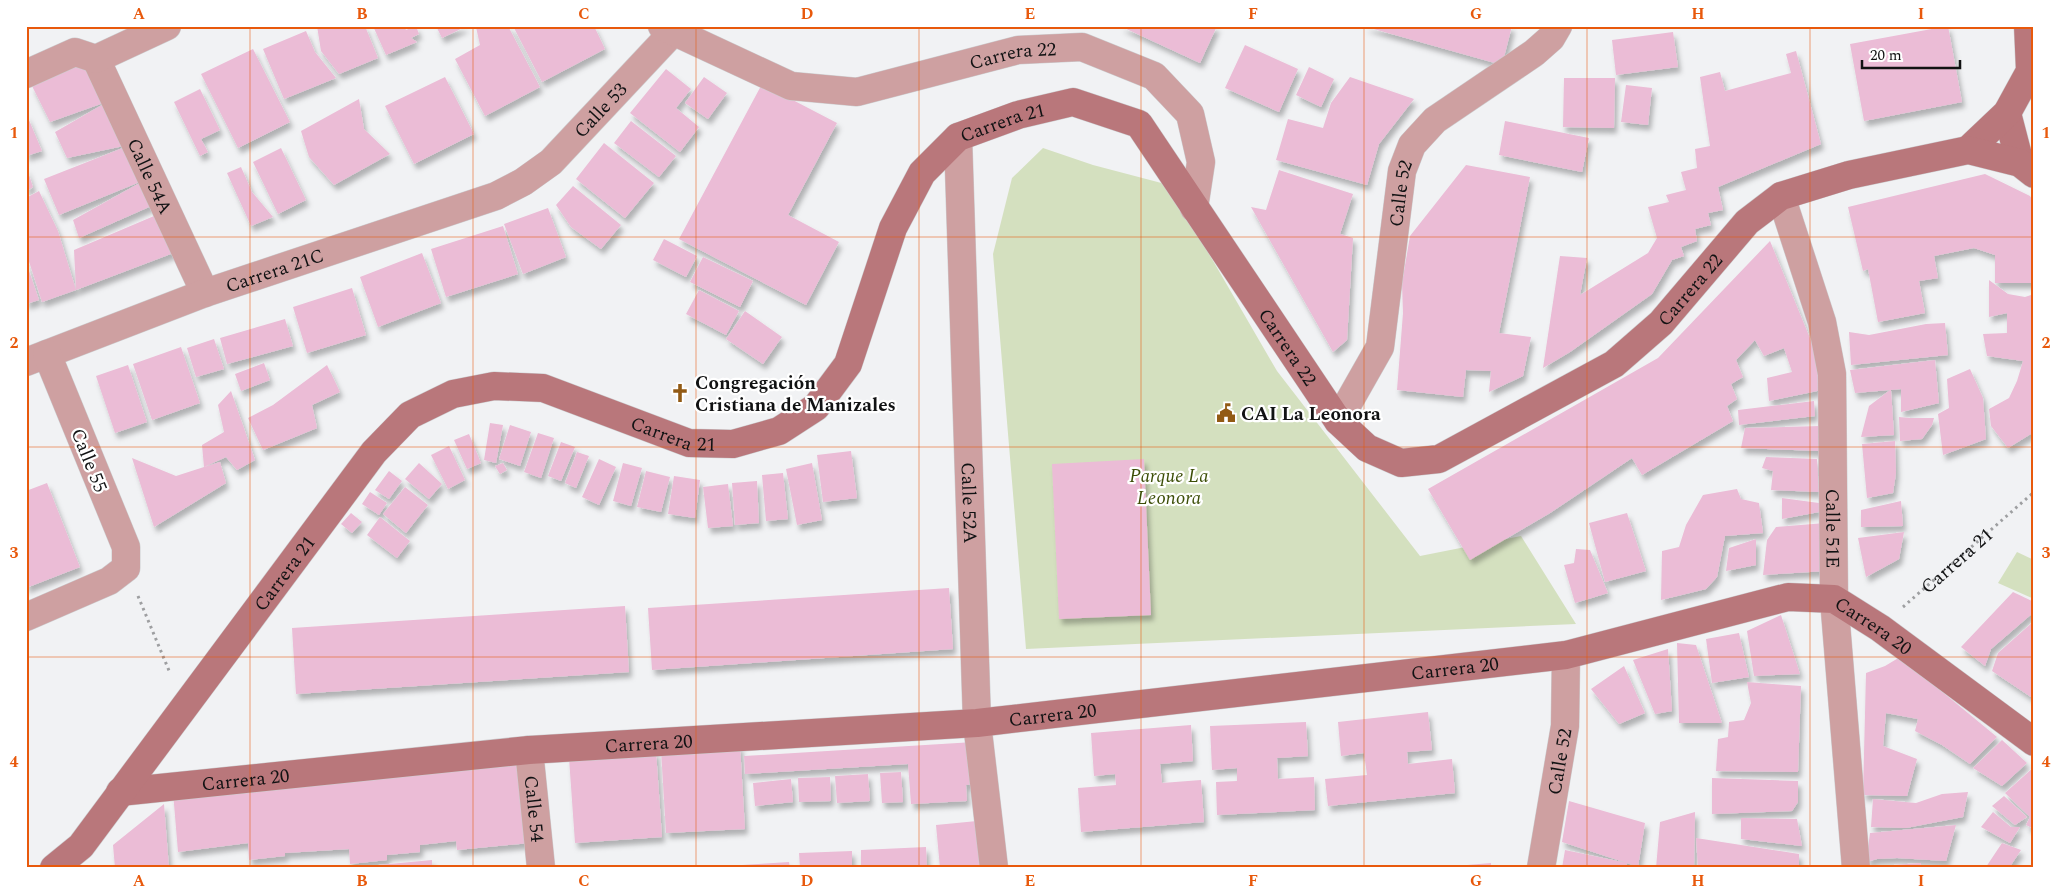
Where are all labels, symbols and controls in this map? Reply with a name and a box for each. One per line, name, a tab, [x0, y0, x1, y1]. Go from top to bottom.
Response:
text: A	[133, 2, 146, 26]
text: B	[356, 2, 368, 26]
text: C	[578, 2, 590, 26]
text: D	[801, 2, 814, 26]
text: E	[1025, 2, 1035, 26]
text: F	[1248, 2, 1258, 26]
text: G	[1470, 2, 1482, 26]
text: H	[1691, 2, 1705, 26]
text: I	[1918, 2, 1924, 26]
street label: Carrera 22	[966, 35, 1057, 78]
scale bar	[1862, 38, 1960, 70]
text: 20 m	[1870, 44, 1902, 67]
street label: Calle 53	[568, 76, 635, 145]
street label: Carrera 21	[956, 96, 1048, 151]
text: 1	[10, 121, 18, 145]
text: 1	[2042, 121, 2050, 145]
street label: Calle 54A	[119, 134, 179, 220]
street label: Calle 52	[1382, 156, 1421, 229]
street label: Carrera 21C	[222, 241, 328, 301]
street label: Carrera 22	[1651, 247, 1730, 333]
street label: Carrera 22	[1250, 303, 1324, 392]
text: 2	[10, 331, 19, 355]
text: 2	[2042, 331, 2051, 355]
place label: Congregación Cristiana de Manizales	[695, 369, 896, 420]
church icon: Congregación Cristiana de Manizales	[669, 382, 691, 404]
place label: CAI La Leonora	[1241, 400, 1381, 429]
public building icon: CAI La Leonora	[1215, 402, 1237, 424]
street label: Carrera 21	[626, 409, 716, 460]
street label: Calle 55	[63, 424, 115, 497]
street label: Calle 52A	[953, 462, 984, 544]
park label: Parque La Leonora	[1129, 462, 1209, 513]
street label: Calle 51E	[1817, 489, 1847, 568]
street label: Carrera 21	[1915, 521, 2000, 601]
street label: Carrera 21	[247, 530, 323, 618]
text: 3	[10, 541, 19, 565]
text: 3	[2042, 541, 2051, 565]
street label: Carrera 20	[1828, 590, 1918, 663]
street label: Carrera 20	[1410, 650, 1501, 689]
street label: Carrera 20	[1007, 696, 1098, 735]
street label: Calle 52	[1541, 726, 1580, 797]
street label: Carrera 20	[604, 727, 694, 761]
text: 4	[10, 750, 19, 774]
text: 4	[2042, 750, 2051, 774]
street label: Carrera 20	[200, 762, 291, 800]
street label: Calle 54	[516, 774, 551, 844]
text: A	[133, 869, 146, 893]
text: B	[356, 869, 368, 893]
text: C	[578, 869, 590, 893]
text: D	[801, 869, 814, 893]
text: E	[1025, 869, 1035, 893]
text: F	[1248, 869, 1258, 893]
text: G	[1470, 869, 1482, 893]
text: H	[1691, 869, 1705, 893]
text: I	[1918, 869, 1924, 893]

